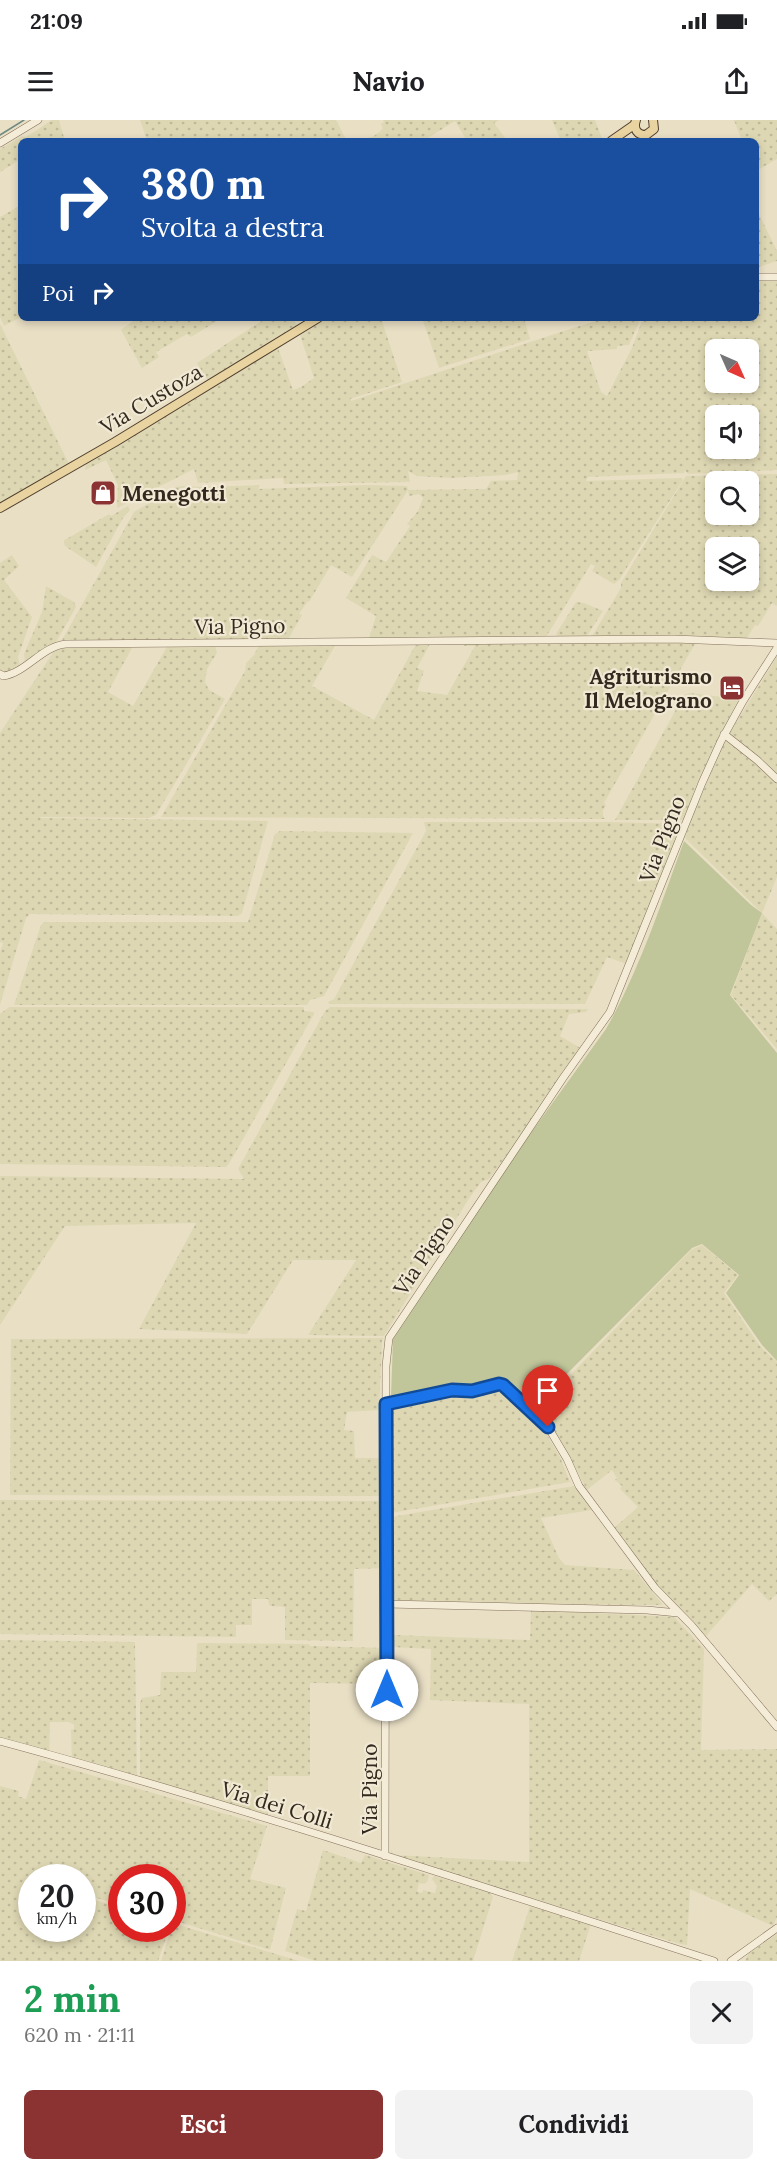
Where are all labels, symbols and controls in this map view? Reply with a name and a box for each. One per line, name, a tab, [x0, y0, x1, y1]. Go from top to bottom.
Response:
text: 21:09	[30, 7, 83, 35]
text: Navio	[352, 64, 425, 98]
icon: menu	[24, 65, 57, 98]
icon: share	[720, 65, 753, 98]
text: 380 m	[141, 157, 265, 211]
icon: right	[42, 162, 120, 240]
text: Svolta a destra	[141, 210, 325, 244]
icon: right	[86, 276, 119, 309]
text: Poi	[42, 279, 74, 307]
north arrow	[705, 339, 759, 393]
map controls	[705, 339, 759, 591]
street label: Via Custoza	[94, 358, 207, 441]
button: sound	[705, 405, 759, 459]
button: search	[705, 471, 759, 525]
shop icon: Menegotti	[88, 478, 118, 508]
place label: Menegotti	[122, 480, 226, 507]
button: layers	[705, 537, 759, 591]
street label: Via Pigno	[193, 612, 286, 640]
place label: Agriturismo Il Melograno	[584, 663, 712, 714]
hotel icon: Agriturismo Il Melograno	[717, 673, 747, 703]
street label: Via Pigno	[633, 792, 691, 887]
street label: Via Pigno	[387, 1210, 461, 1301]
pin	[522, 1365, 573, 1427]
icon: arrive	[531, 1374, 564, 1407]
position arrow	[355, 1658, 419, 1722]
street label: Via Pigno	[356, 1744, 383, 1835]
street label: Via dei Colli	[217, 1775, 336, 1835]
speed limit sign: 30	[108, 1864, 186, 1942]
text: 20	[39, 1877, 75, 1915]
text: km/h	[37, 1909, 77, 1928]
text: 2 min	[24, 1976, 121, 2022]
button: close	[690, 1981, 753, 2044]
text: 620 m · 21:11	[24, 2022, 135, 2047]
button: Esci	[24, 2090, 383, 2159]
button: Condividi	[395, 2090, 753, 2159]

